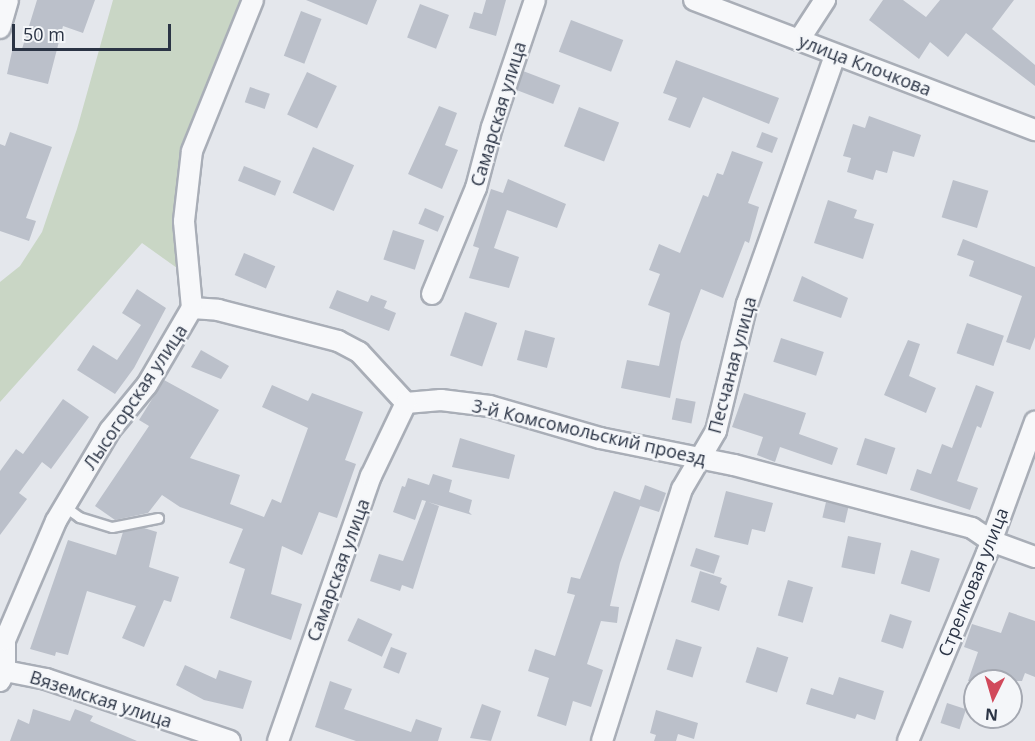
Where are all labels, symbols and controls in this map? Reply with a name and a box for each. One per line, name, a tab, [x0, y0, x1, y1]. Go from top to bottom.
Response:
scale bar	[15, 12, 174, 50]
text: 50 m	[23, 22, 65, 46]
street label: улица Клочкова	[796, 30, 934, 100]
street label: Самарская улица	[466, 39, 530, 189]
street label: Песчаная улица	[703, 294, 761, 436]
street label: Лысогорская улица	[78, 320, 192, 474]
street label: 3-й Комсомольский проезд	[470, 395, 708, 469]
street label: Самарская улица	[302, 496, 374, 644]
street label: Стрелковая улица	[933, 505, 1013, 659]
street label: Вяземская улица	[27, 666, 175, 732]
north arrow	[963, 669, 1023, 729]
text: N	[984, 703, 999, 726]

